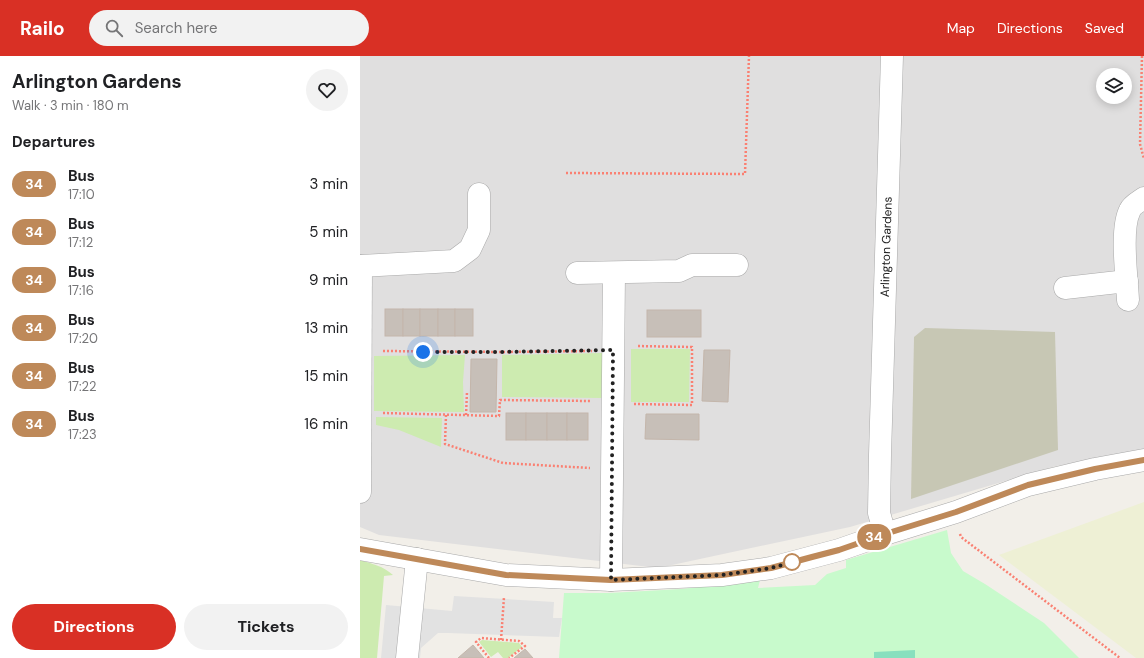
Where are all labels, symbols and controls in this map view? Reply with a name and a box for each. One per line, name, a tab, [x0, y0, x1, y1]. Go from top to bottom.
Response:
search box	[89, 10, 369, 46]
text: Railo	[20, 16, 65, 41]
icon: search	[103, 17, 125, 39]
text: Search here	[135, 18, 217, 38]
text: Map	[947, 19, 975, 37]
text: Directions	[997, 19, 1063, 37]
text: Saved	[1085, 19, 1124, 37]
map controls	[1096, 68, 1132, 104]
button: layers	[1096, 68, 1132, 104]
text: Arlington Gardens	[12, 69, 182, 94]
button: heart	[306, 69, 348, 111]
text: Walk · 3 min · 180 m	[12, 97, 129, 114]
text: Departures	[12, 132, 95, 152]
text: Bus	[68, 166, 95, 186]
text: 3 min	[310, 174, 348, 194]
text: 34	[25, 175, 43, 193]
text: 17:10	[68, 186, 95, 203]
street label: Arlington Gardens	[877, 196, 896, 297]
text: Bus	[68, 214, 95, 234]
text: 5 min	[309, 222, 348, 242]
text: 34	[25, 223, 43, 241]
text: 17:12	[68, 234, 93, 251]
text: Bus	[68, 262, 95, 282]
text: 9 min	[309, 270, 348, 290]
text: 34	[25, 271, 43, 289]
text: 17:16	[68, 282, 94, 299]
text: Bus	[68, 310, 95, 330]
text: 13 min	[305, 318, 348, 338]
text: 34	[25, 319, 43, 337]
text: 17:20	[68, 330, 98, 347]
your location	[413, 342, 433, 362]
text: Bus	[68, 358, 95, 378]
text: 15 min	[305, 366, 348, 386]
text: 34	[25, 367, 43, 385]
text: 17:22	[68, 378, 97, 395]
text: Bus	[68, 406, 95, 426]
text: 16 min	[304, 414, 348, 434]
text: 34	[25, 415, 43, 433]
text: 17:23	[68, 426, 97, 443]
line badge: 34	[856, 524, 892, 550]
text: 34	[865, 528, 883, 546]
unlabelled marker	[783, 553, 801, 571]
button: Directions	[12, 604, 176, 650]
button: Tickets	[184, 604, 348, 650]

